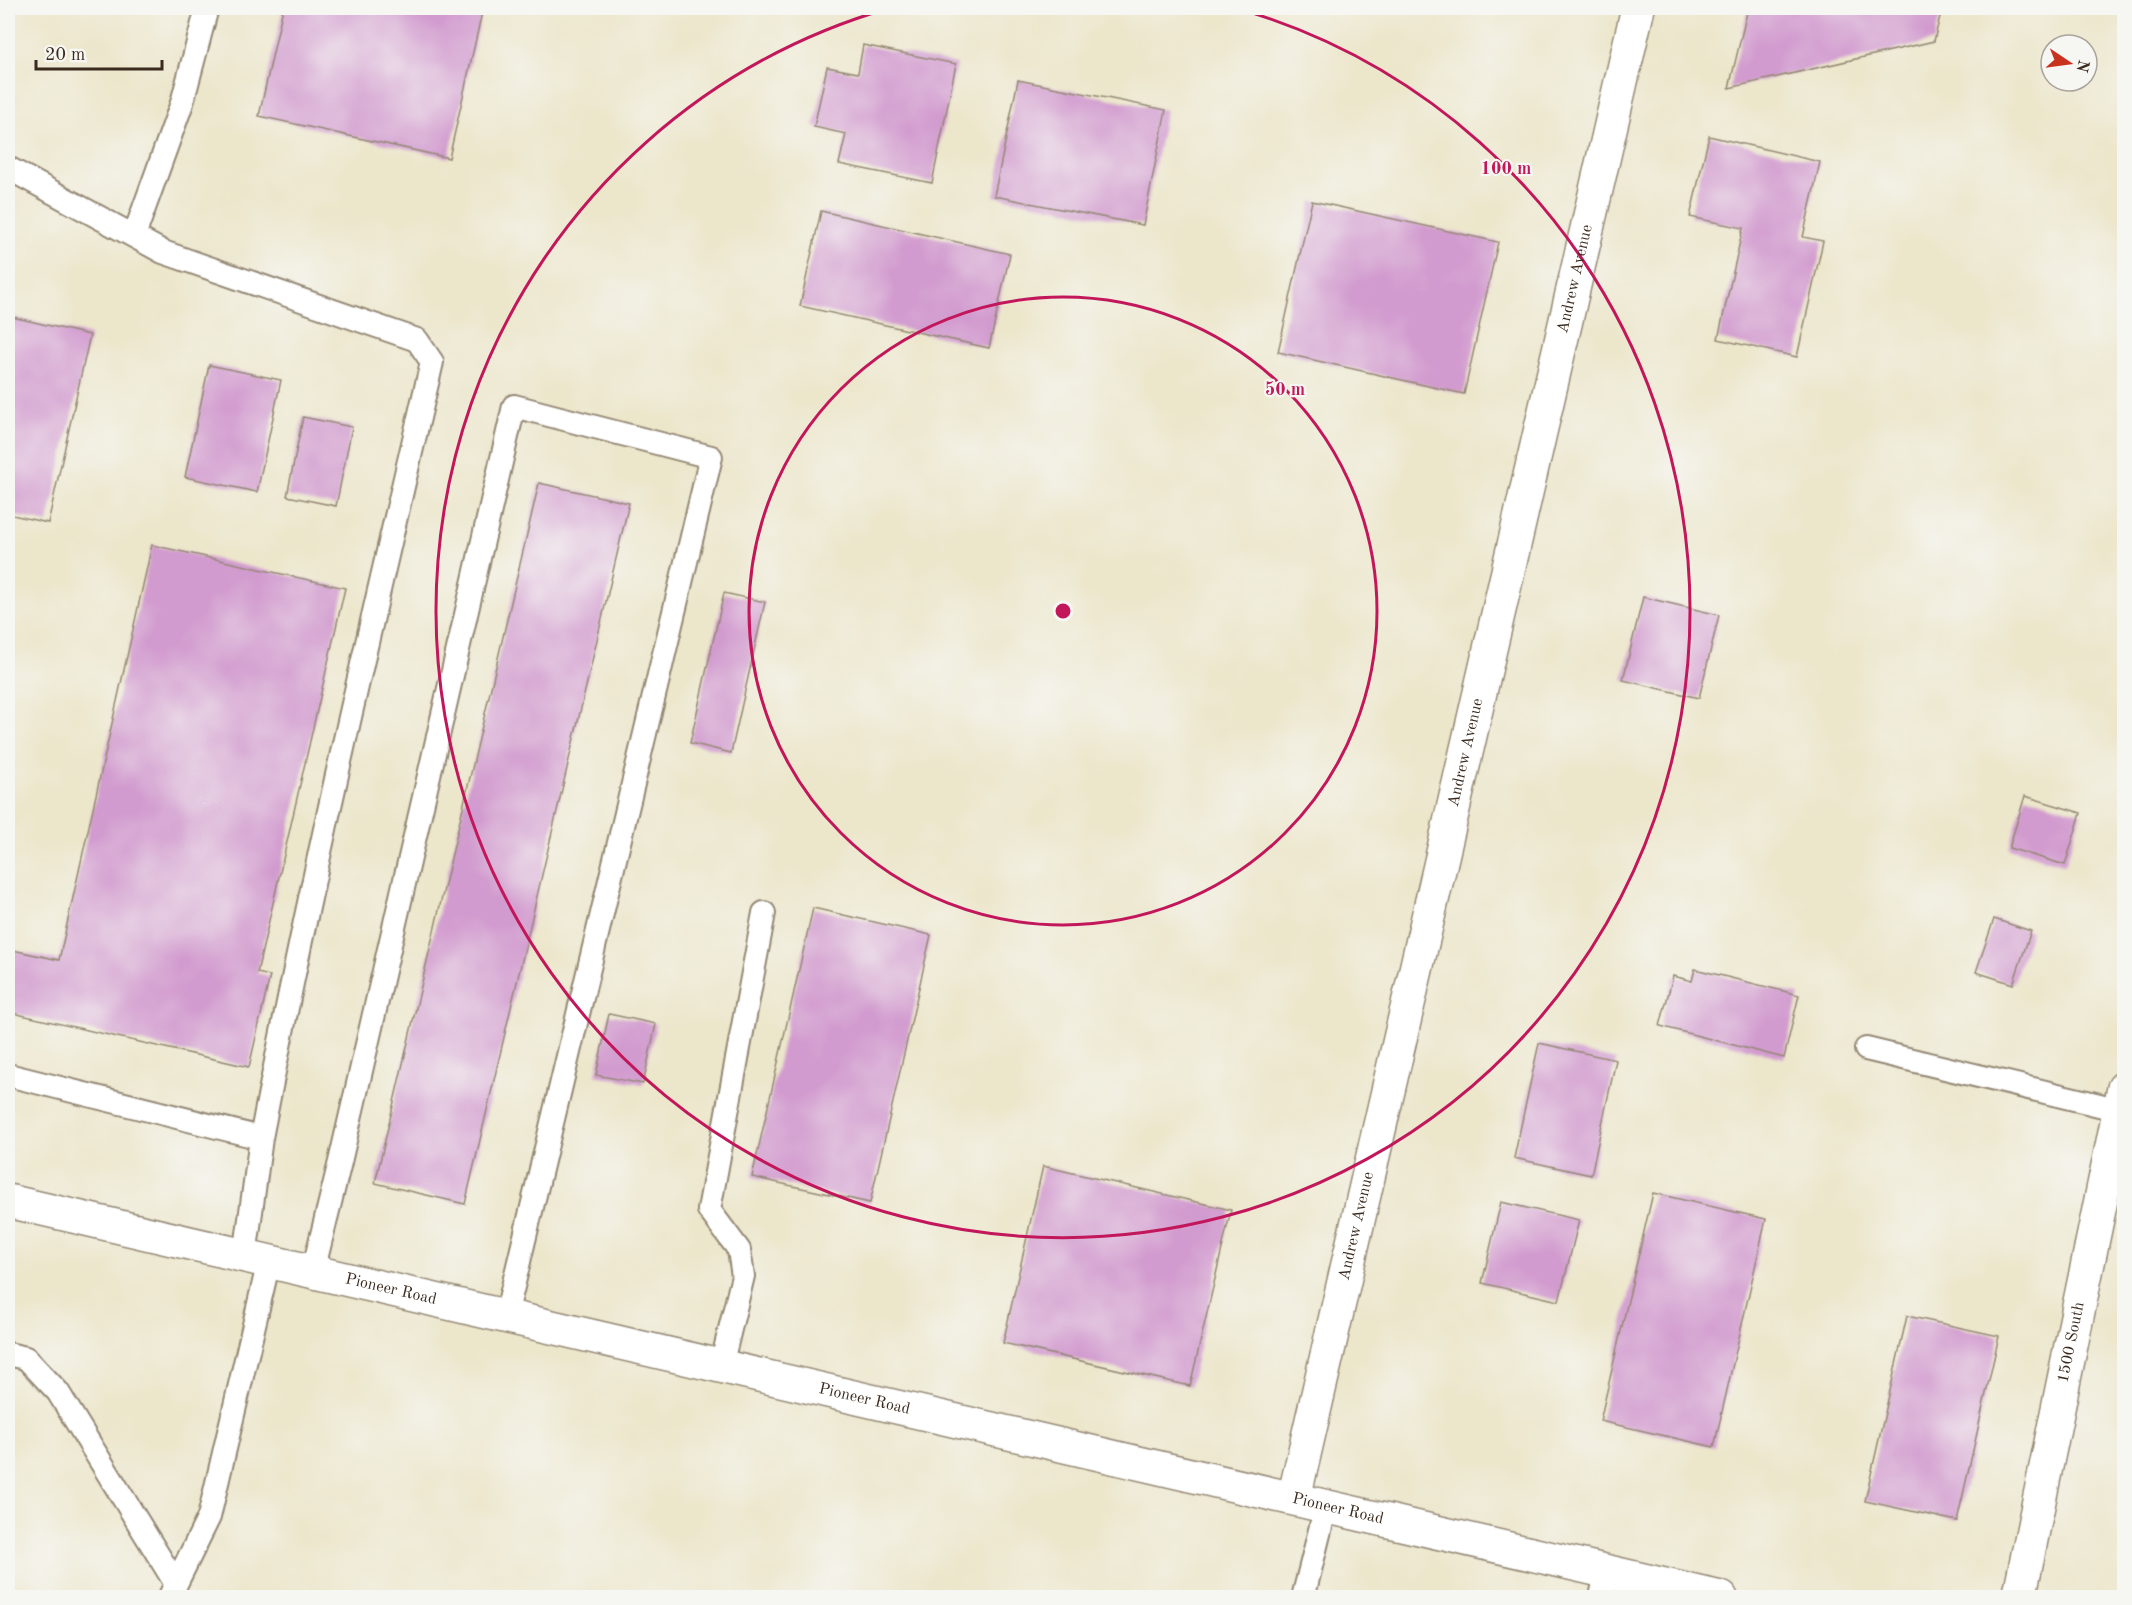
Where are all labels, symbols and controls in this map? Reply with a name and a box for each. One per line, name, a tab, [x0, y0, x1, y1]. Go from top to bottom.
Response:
scale bar	[36, 33, 162, 71]
north arrow	[2039, 33, 2099, 93]
text: 20 m	[45, 46, 85, 64]
text: N	[2072, 58, 2091, 74]
text: 100 m	[1481, 160, 1531, 178]
street label: Andrew Avenue	[1555, 223, 1596, 335]
text: 50 m	[1265, 381, 1305, 399]
centre of rings	[1053, 601, 1073, 621]
street label: Andrew Avenue	[1446, 697, 1486, 808]
street label: Andrew Avenue	[1336, 1170, 1377, 1282]
street label: Pioneer Road	[344, 1271, 438, 1308]
street label: 1500 South	[2055, 1300, 2088, 1384]
street label: Pioneer Road	[817, 1381, 912, 1418]
street label: Pioneer Road	[1291, 1491, 1385, 1528]

